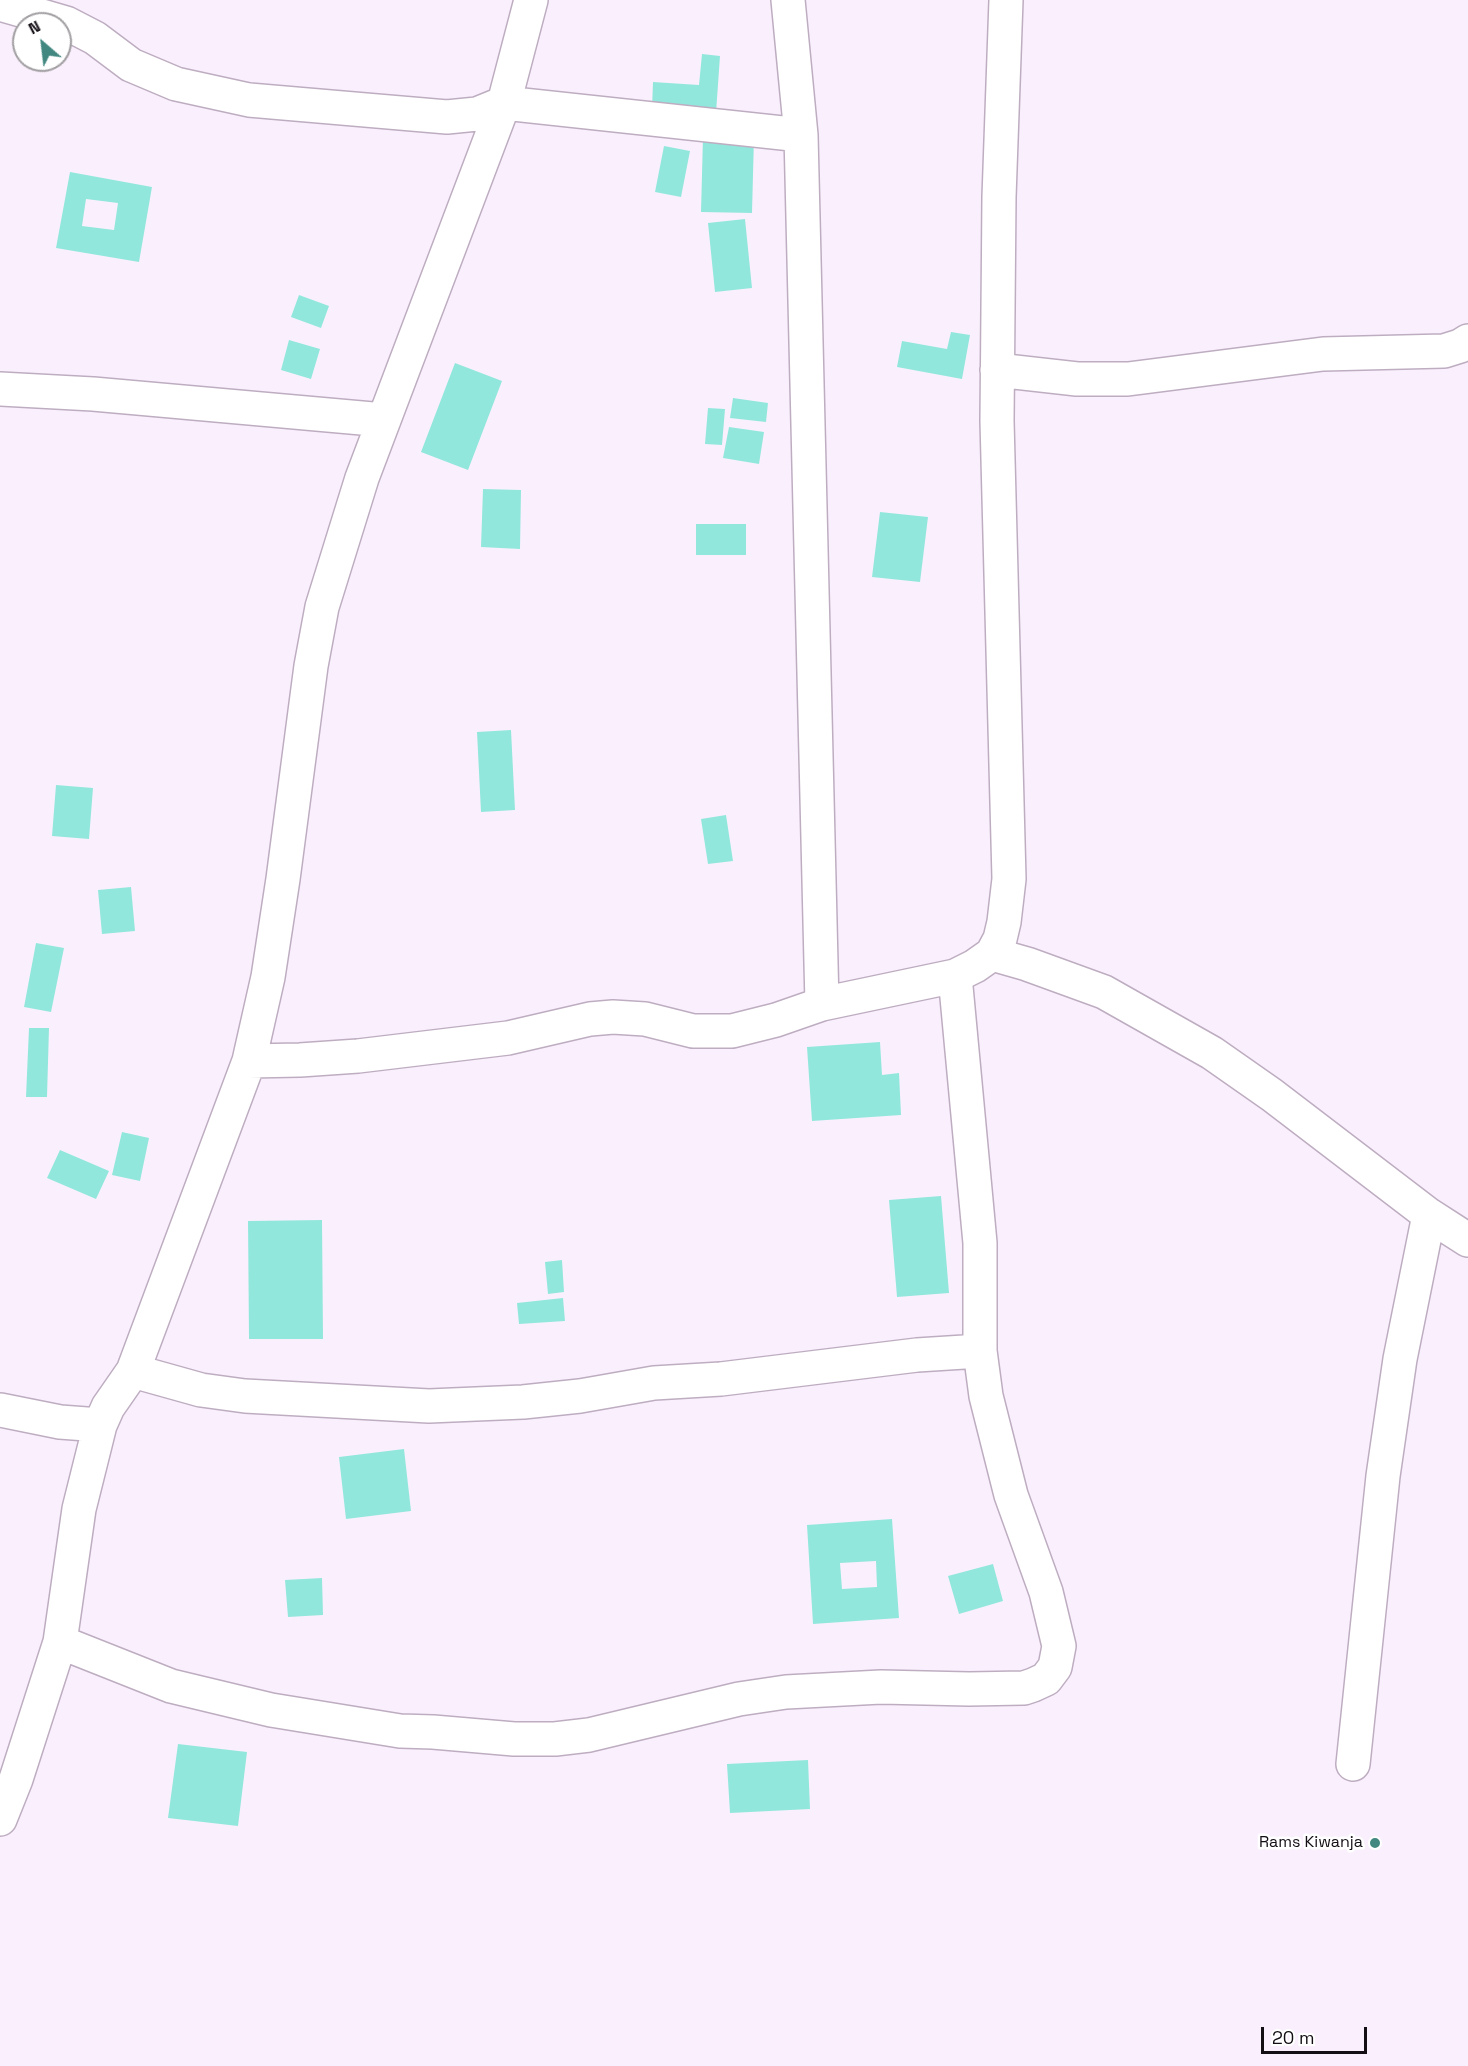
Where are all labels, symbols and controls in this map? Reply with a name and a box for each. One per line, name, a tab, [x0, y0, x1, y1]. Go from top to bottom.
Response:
north arrow	[12, 12, 72, 72]
text: N	[25, 16, 44, 39]
place label: Rams Kiwanja	[1259, 1833, 1363, 1853]
marker: Rams Kiwanja	[1368, 1836, 1382, 1850]
scale bar	[1264, 2015, 1370, 2053]
text: 20 m	[1272, 2026, 1315, 2049]

